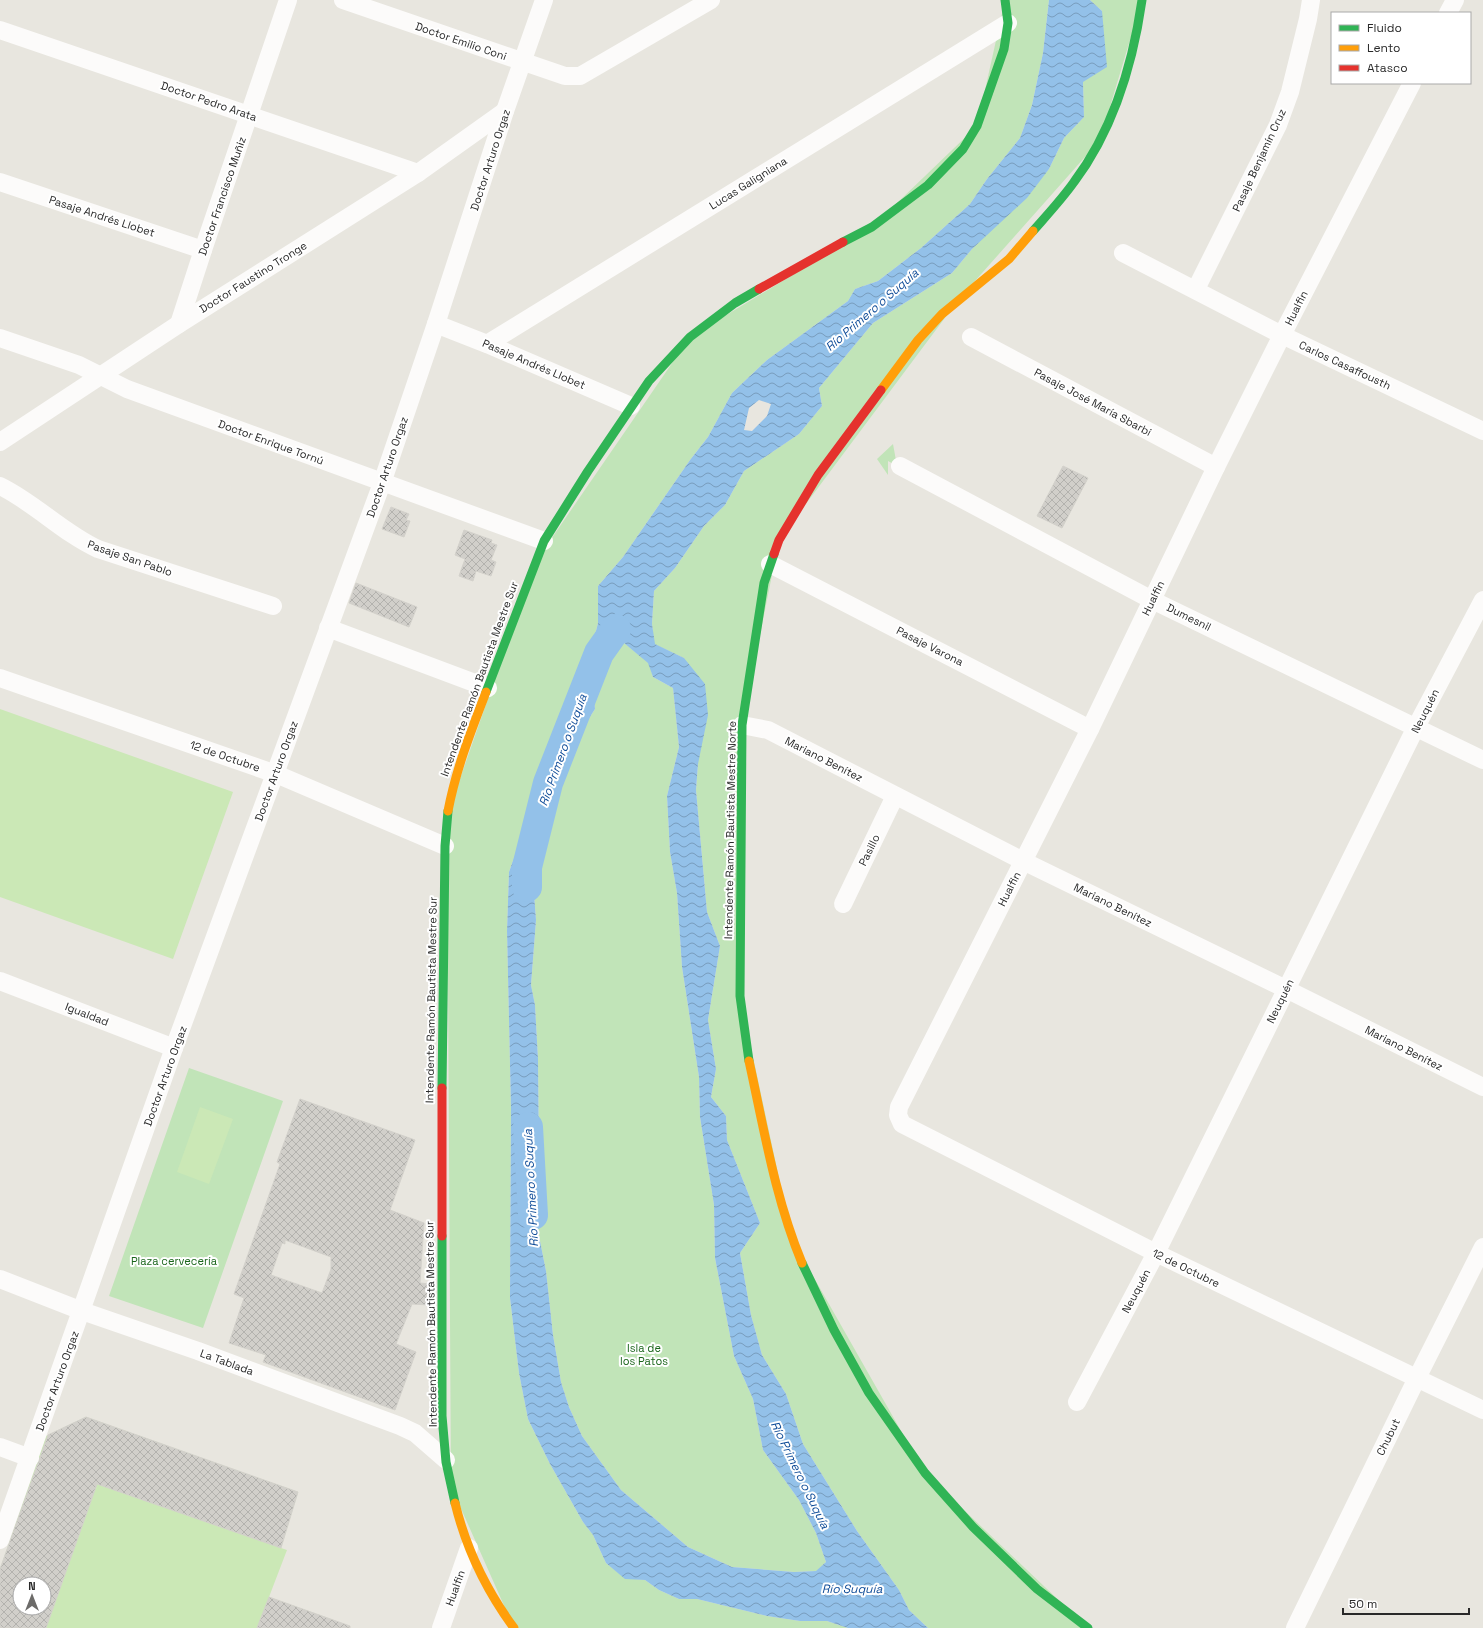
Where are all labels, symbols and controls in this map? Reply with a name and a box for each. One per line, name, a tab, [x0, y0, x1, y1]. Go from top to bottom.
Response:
legend	[1331, 12, 1471, 84]
street label: Doctor Emilio Coni	[413, 19, 509, 63]
text: Fluido	[1367, 20, 1402, 36]
text: Lento	[1367, 40, 1401, 56]
text: Atasco	[1367, 60, 1408, 76]
street label: Doctor Pedro Arata	[159, 78, 260, 124]
street label: Pasaje Benjamín Cruz	[1229, 106, 1289, 214]
street label: Doctor Arturo Orgaz	[467, 107, 513, 212]
street label: Doctor Francisco Muñiz	[195, 134, 249, 257]
street label: Lucas Galigniana	[707, 153, 790, 213]
street label: Pasaje Andrés Llobet	[47, 192, 157, 240]
street label: Doctor Faustino Tronge	[197, 238, 309, 316]
water label: Río Primero o Suquía	[822, 265, 922, 355]
street label: Hualfin	[1281, 288, 1311, 328]
street label: Pasaje Andrés Llobet	[480, 336, 588, 392]
street label: Carlos Casaffousth	[1297, 338, 1393, 392]
street label: Pasaje José María Sbarbi	[1032, 365, 1154, 439]
street label: Doctor Arturo Orgaz	[363, 414, 411, 519]
street label: Doctor Enrique Tornú	[216, 416, 326, 468]
street label: Pasaje San Pablo	[86, 537, 175, 579]
street label: Hualfin	[1139, 578, 1167, 618]
street label: Intendente Ramón Bautista Mestre Sur	[437, 580, 521, 778]
street label: Dumesnil	[1164, 600, 1214, 634]
street label: Pasaje Varona	[894, 623, 966, 669]
street label: Neuquén	[1408, 687, 1442, 735]
water label: Río Primero o Suquía	[535, 692, 591, 808]
street label: Doctor Arturo Orgaz	[251, 719, 301, 823]
street label: Intendente Ramón Bautista Mestre Norte	[721, 721, 739, 939]
street label: Mariano Benítez	[783, 733, 866, 785]
street label: 12 de Octubre	[188, 737, 262, 775]
street label: Pasillo	[855, 832, 883, 868]
street label: Hualfin	[994, 869, 1024, 909]
street label: Mariano Benítez	[1072, 880, 1155, 930]
street label: Intendente Ramón Bautista Mestre Sur	[422, 897, 440, 1103]
street label: Neuquén	[1263, 977, 1297, 1025]
street label: Igualdad	[63, 999, 111, 1029]
street label: Mariano Benítez	[1363, 1022, 1446, 1074]
street label: Doctor Arturo Orgaz	[140, 1024, 190, 1128]
water label: Río Primero o Suquía	[520, 1129, 542, 1247]
street label: Intendente Ramón Bautista Mestre Sur	[422, 1221, 440, 1427]
street label: 12 de Octubre	[1150, 1246, 1222, 1290]
park label: Plaza cervecería	[131, 1254, 218, 1268]
street label: Neuquén	[1119, 1267, 1153, 1315]
street label: Doctor Arturo Orgaz	[32, 1329, 82, 1433]
park label: Isla de los Patos	[620, 1341, 668, 1368]
street label: La Tablada	[198, 1346, 256, 1378]
street label: Chubut	[1373, 1416, 1403, 1458]
water label: Río Primero o Suquía	[767, 1418, 833, 1532]
street label: Hualfin	[442, 1568, 468, 1608]
north arrow	[12, 1576, 52, 1616]
text: N	[28, 1579, 36, 1593]
water label: Río Suquía	[822, 1581, 882, 1597]
scale bar	[1343, 1590, 1469, 1616]
text: 50 m	[1349, 1596, 1377, 1612]

